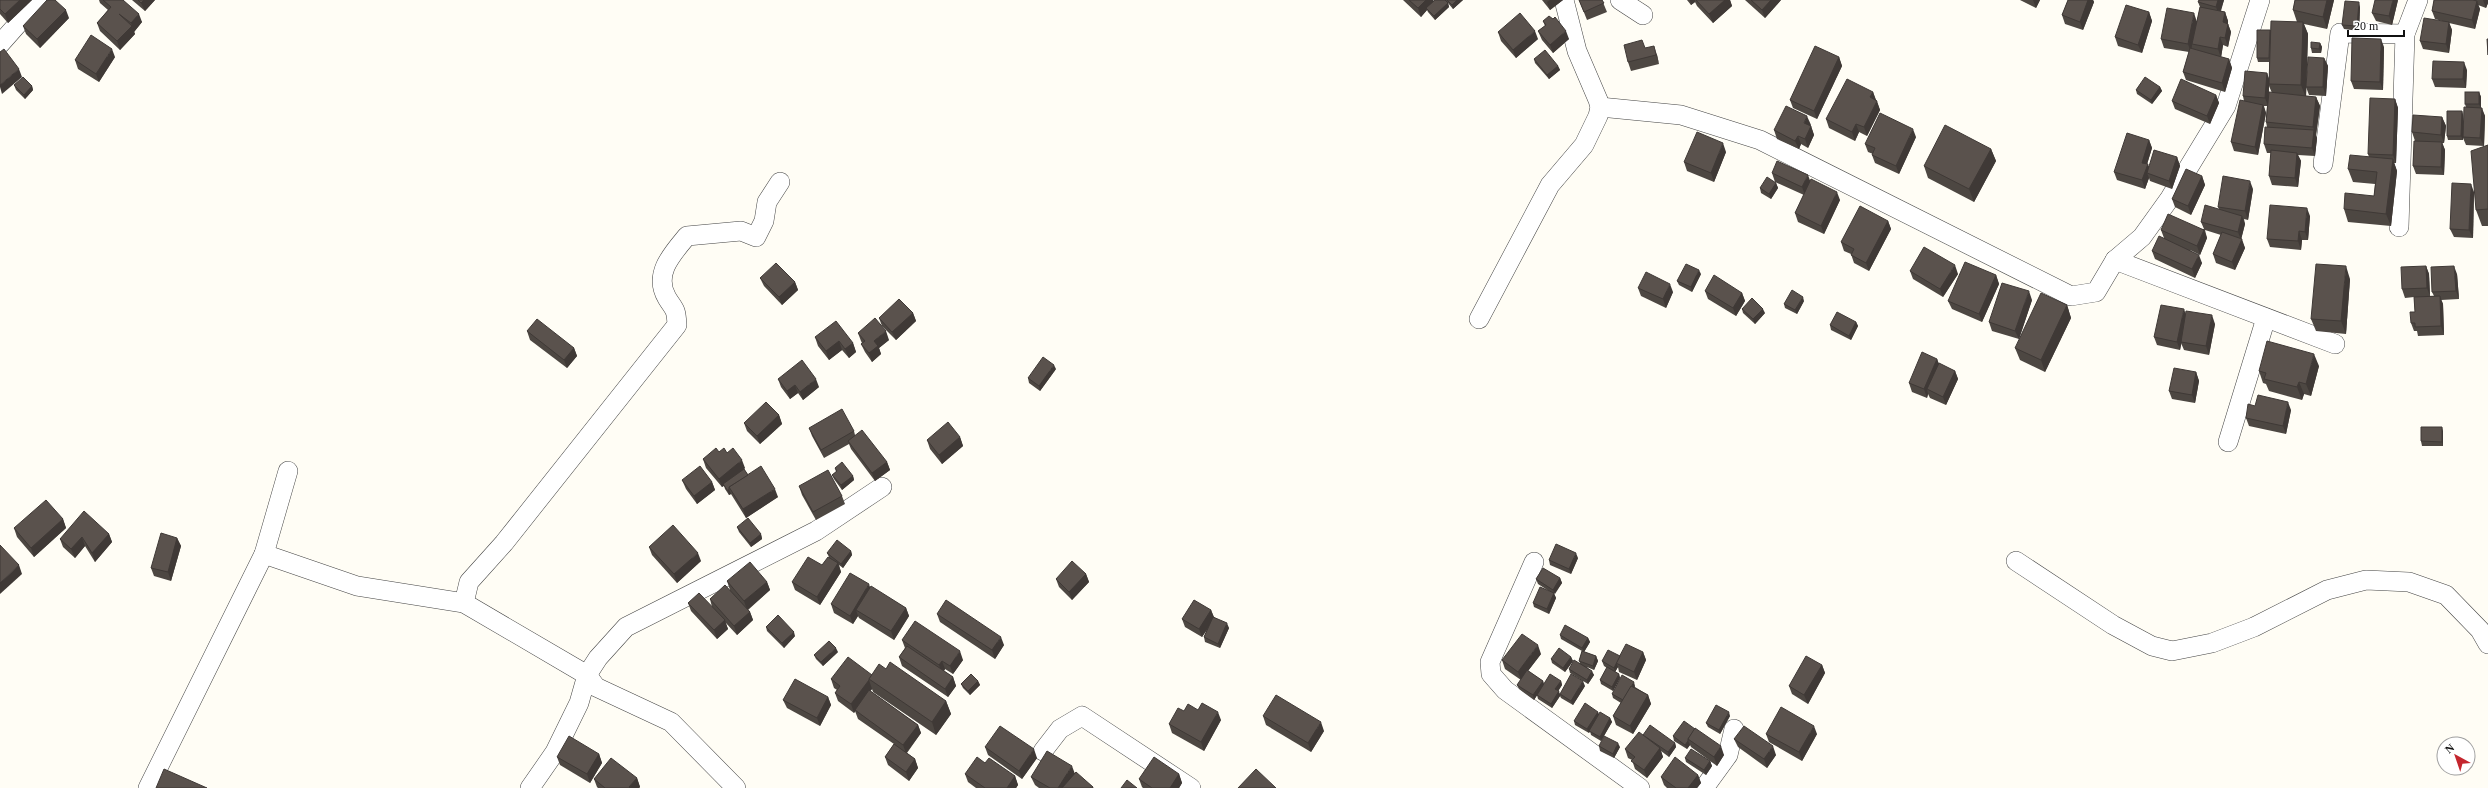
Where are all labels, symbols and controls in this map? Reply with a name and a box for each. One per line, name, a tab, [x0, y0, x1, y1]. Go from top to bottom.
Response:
scale bar	[2348, 12, 2404, 38]
text: 20 m	[2354, 19, 2379, 33]
north arrow	[2436, 736, 2476, 776]
text: N	[2443, 741, 2457, 755]

